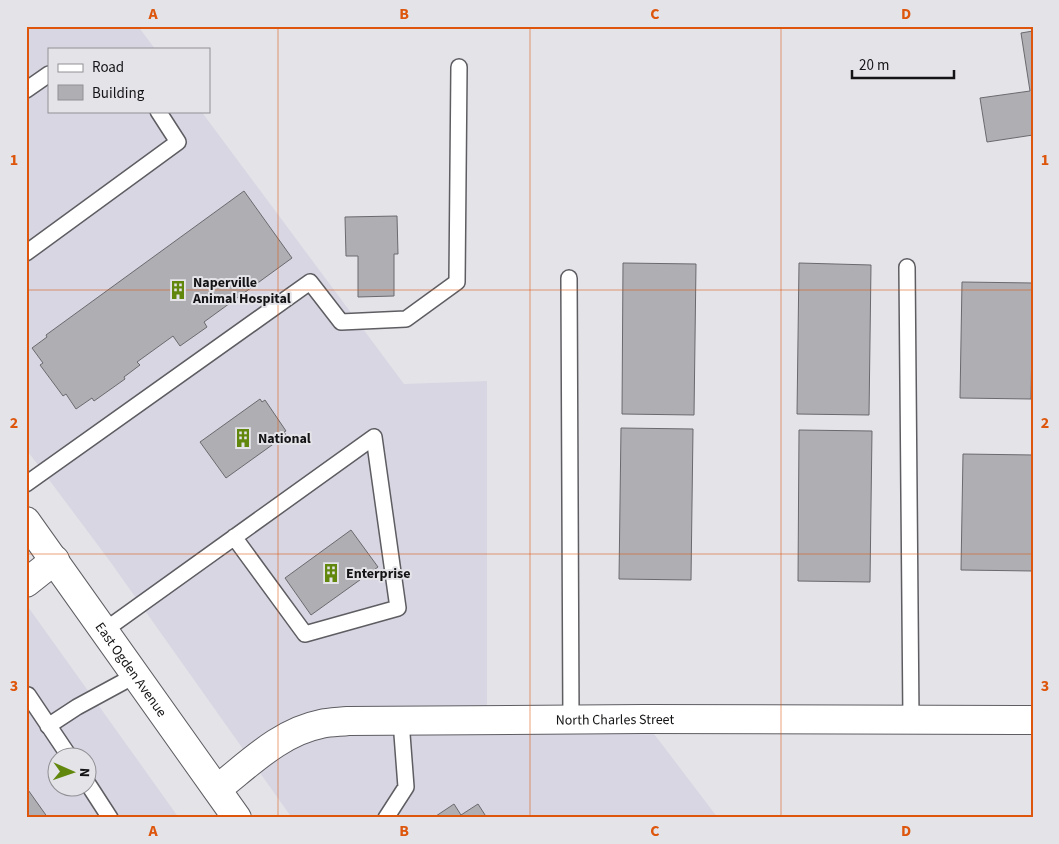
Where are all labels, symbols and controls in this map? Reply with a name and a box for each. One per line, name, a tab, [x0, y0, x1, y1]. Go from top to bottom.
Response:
text: A	[147, 3, 158, 25]
text: B	[399, 3, 409, 25]
text: C	[650, 3, 660, 25]
text: D	[901, 3, 911, 25]
legend	[48, 48, 210, 112]
scale bar	[852, 48, 954, 80]
text: 20 m	[859, 55, 889, 76]
text: Road	[92, 57, 124, 78]
text: Building	[92, 83, 145, 104]
text: 1	[10, 149, 18, 171]
text: 1	[1041, 149, 1049, 171]
place label: Naperville Animal Hospital	[192, 273, 291, 309]
building icon: Naperville Animal Hospital	[167, 279, 189, 301]
text: 2	[10, 412, 18, 434]
text: 2	[1041, 412, 1049, 434]
building icon: National	[232, 427, 254, 449]
place label: National	[258, 429, 311, 449]
building icon: Enterprise	[320, 562, 342, 584]
place label: Enterprise	[346, 564, 411, 584]
street label: East Ogden Avenue	[90, 618, 171, 722]
text: 3	[10, 675, 18, 697]
text: 3	[1041, 675, 1049, 697]
street label: North Charles Street	[556, 710, 674, 731]
north arrow	[48, 746, 98, 796]
text: N	[74, 767, 94, 777]
text: A	[147, 820, 158, 842]
text: B	[399, 820, 409, 842]
text: C	[650, 820, 660, 842]
text: D	[901, 820, 911, 842]

